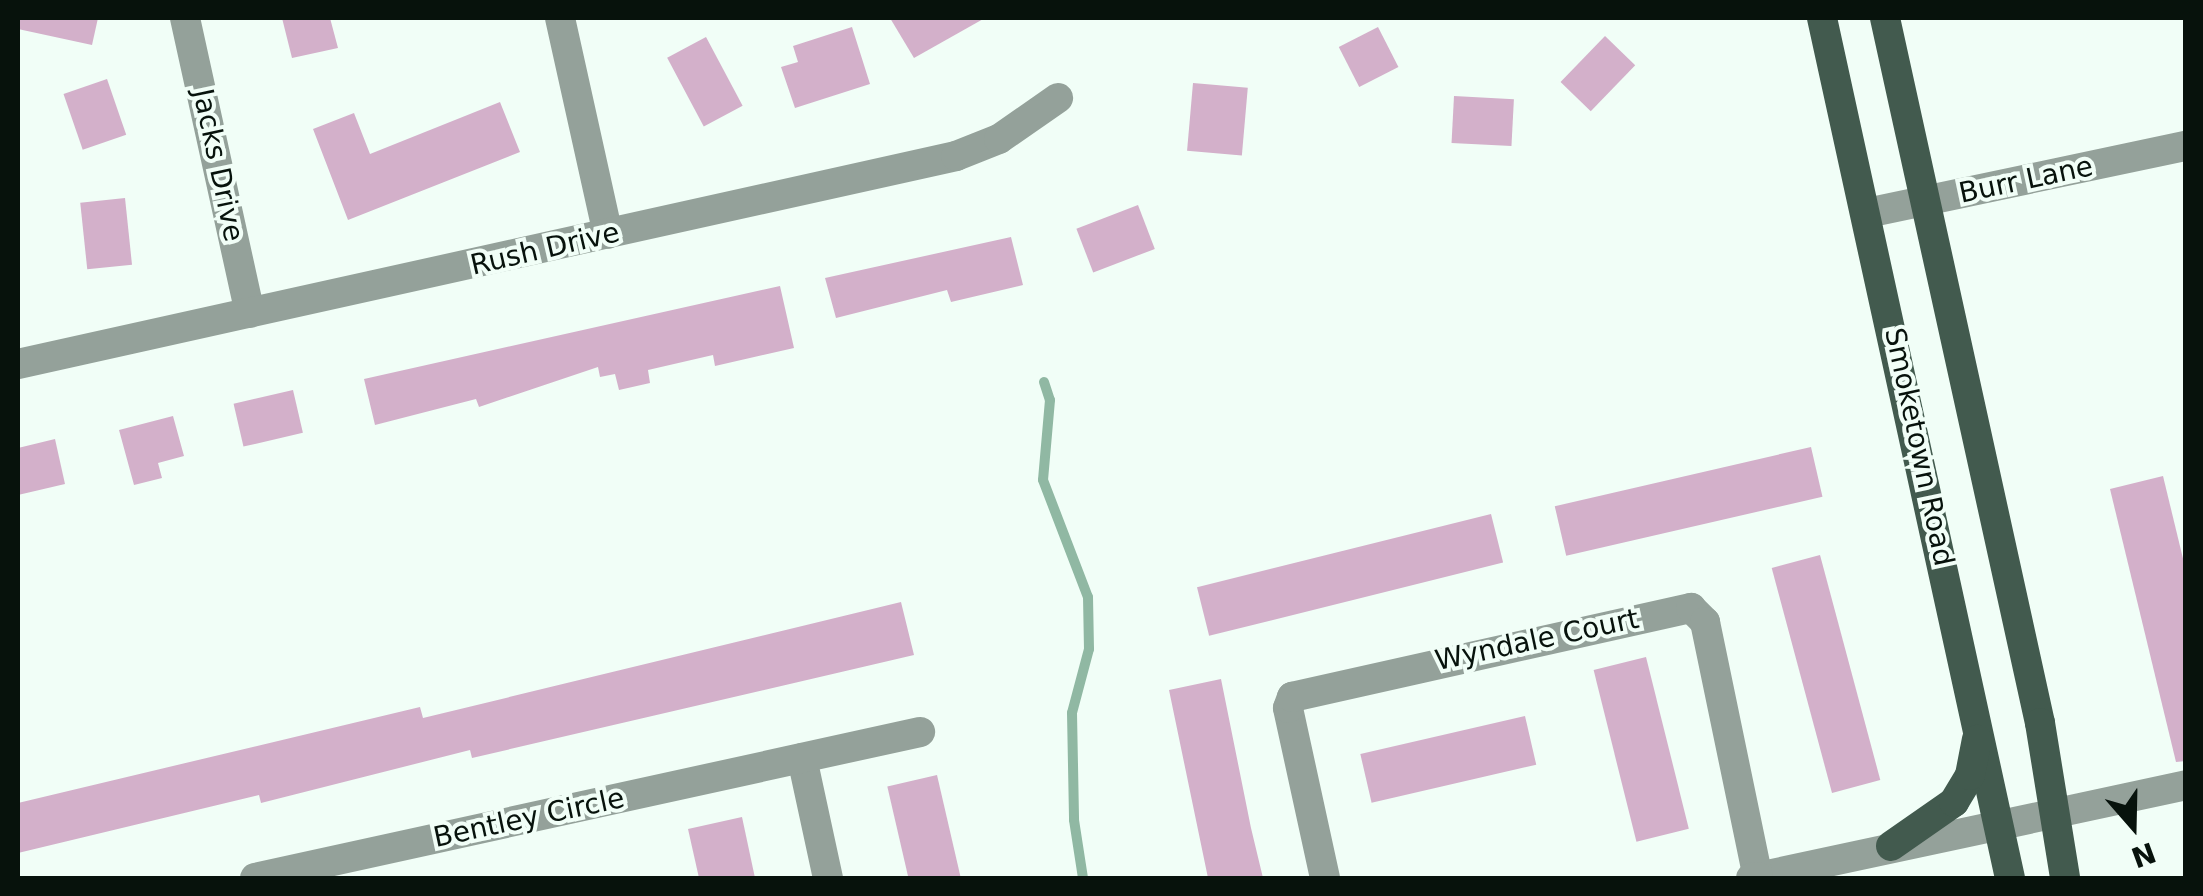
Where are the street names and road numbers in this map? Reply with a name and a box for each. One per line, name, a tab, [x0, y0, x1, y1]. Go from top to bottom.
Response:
street label: Jacks Drive	[185, 86, 251, 244]
street label: Burr Lane	[1956, 149, 2096, 211]
street label: Rush Drive	[467, 216, 623, 282]
street label: Smoketown Road	[1877, 325, 1961, 569]
street label: Wyndale Court	[1432, 602, 1642, 678]
street label: Bentley Circle	[430, 781, 628, 855]

